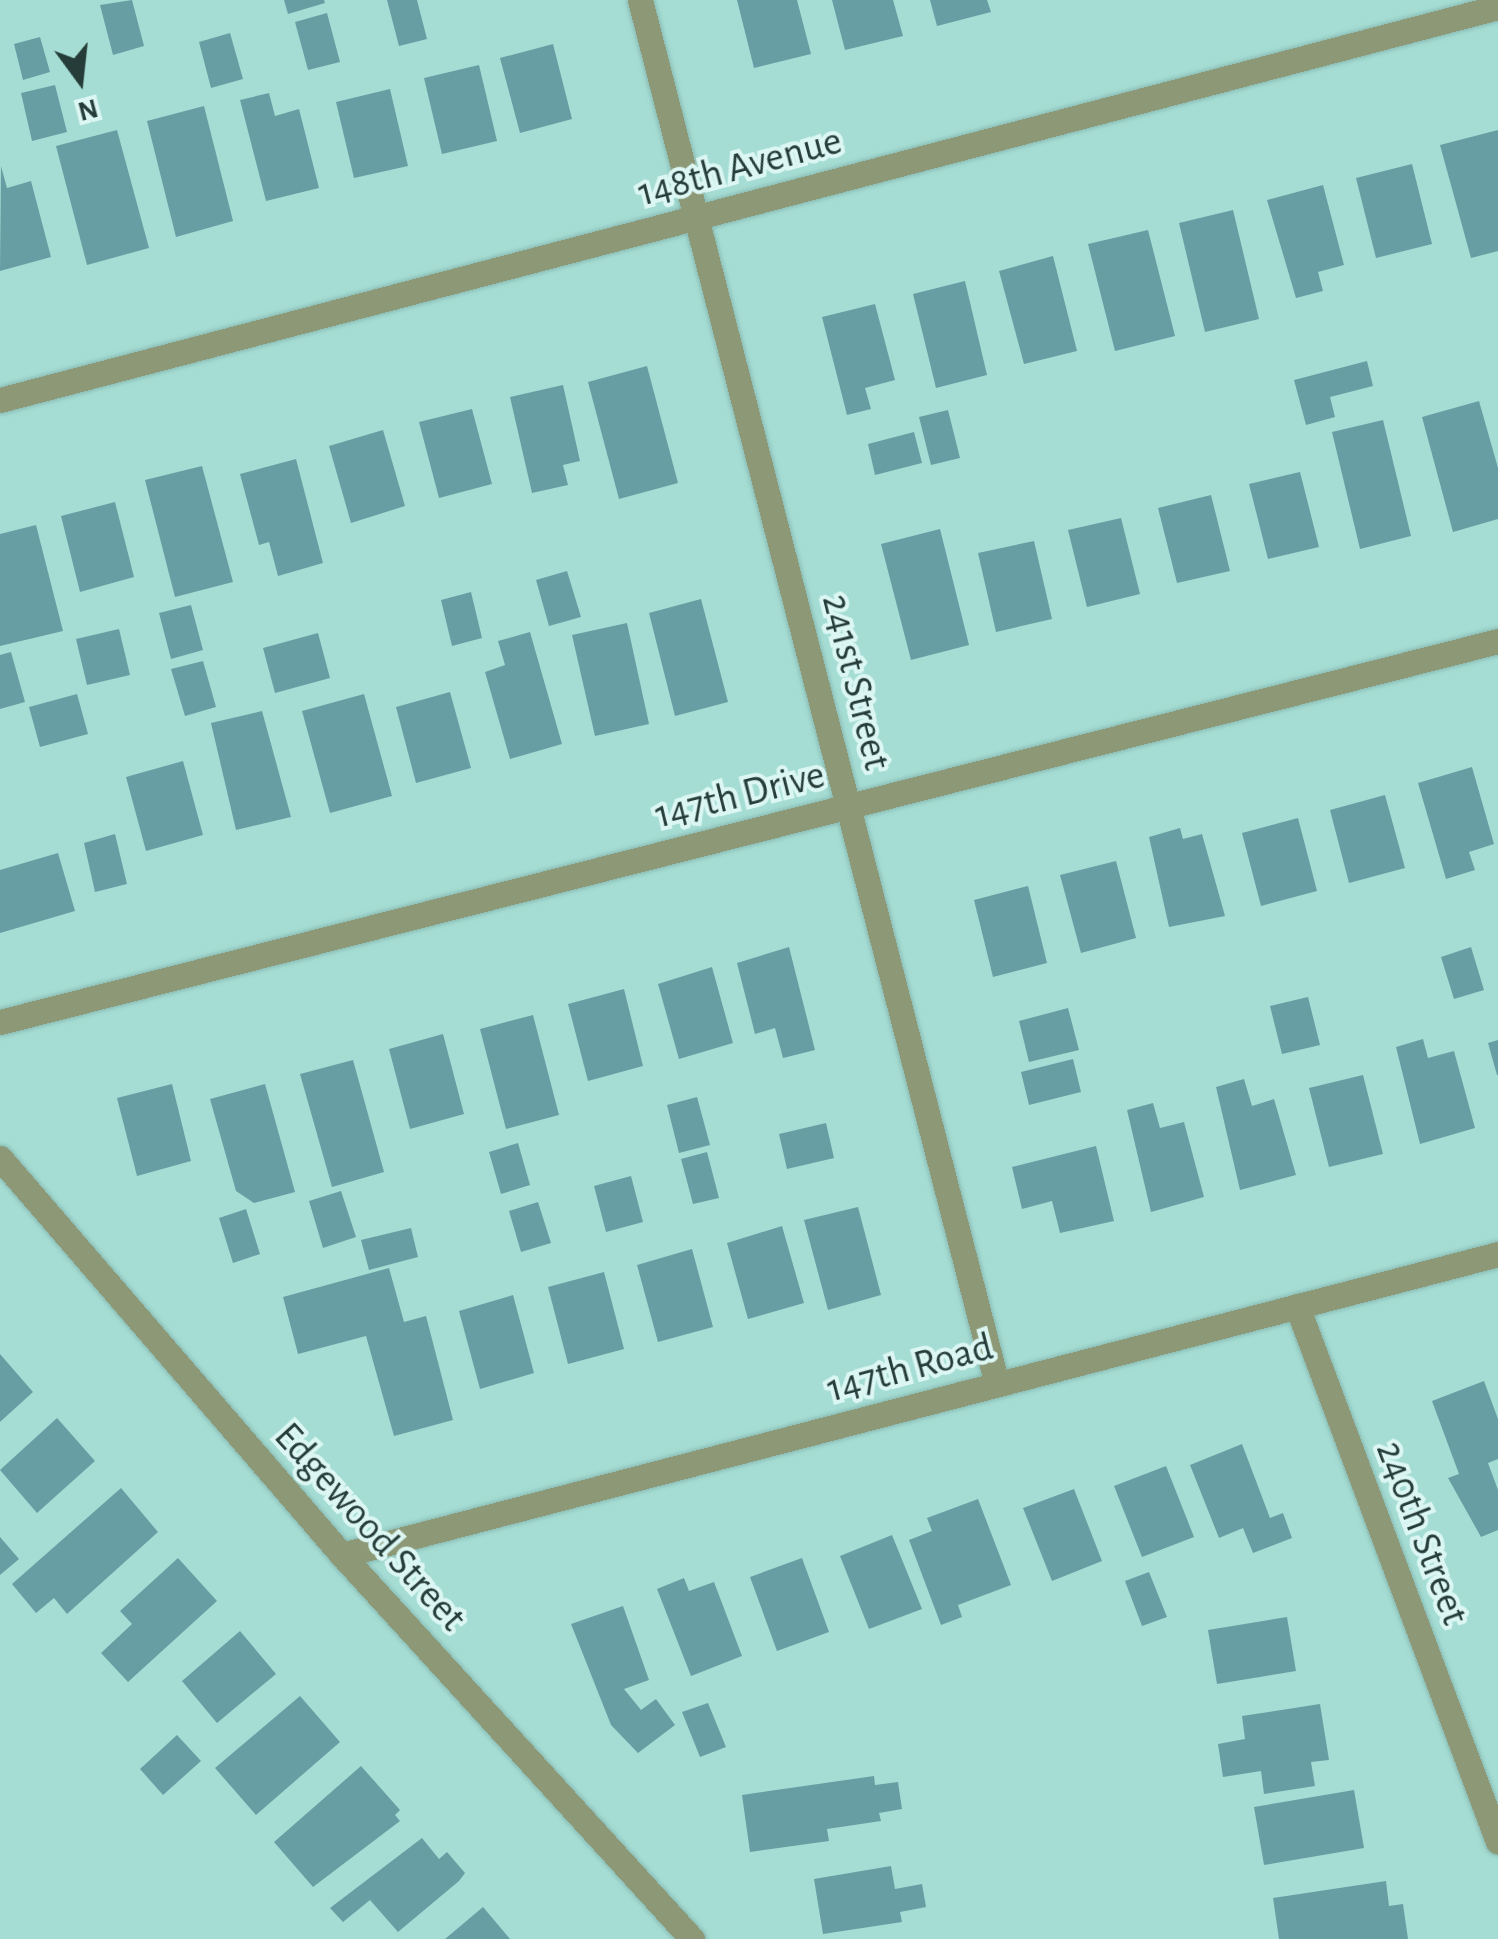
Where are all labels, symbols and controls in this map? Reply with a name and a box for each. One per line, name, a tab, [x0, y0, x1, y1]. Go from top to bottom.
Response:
north arrow	[30, 30, 130, 130]
text: N	[75, 93, 101, 125]
street label: 148th Avenue	[633, 117, 847, 217]
street label: 241st Street	[811, 589, 901, 775]
street label: 147th Drive	[650, 751, 830, 839]
street label: 147th Road	[822, 1323, 998, 1413]
street label: Edgewood Street	[264, 1413, 476, 1641]
street label: 240th Street	[1365, 1434, 1479, 1632]

